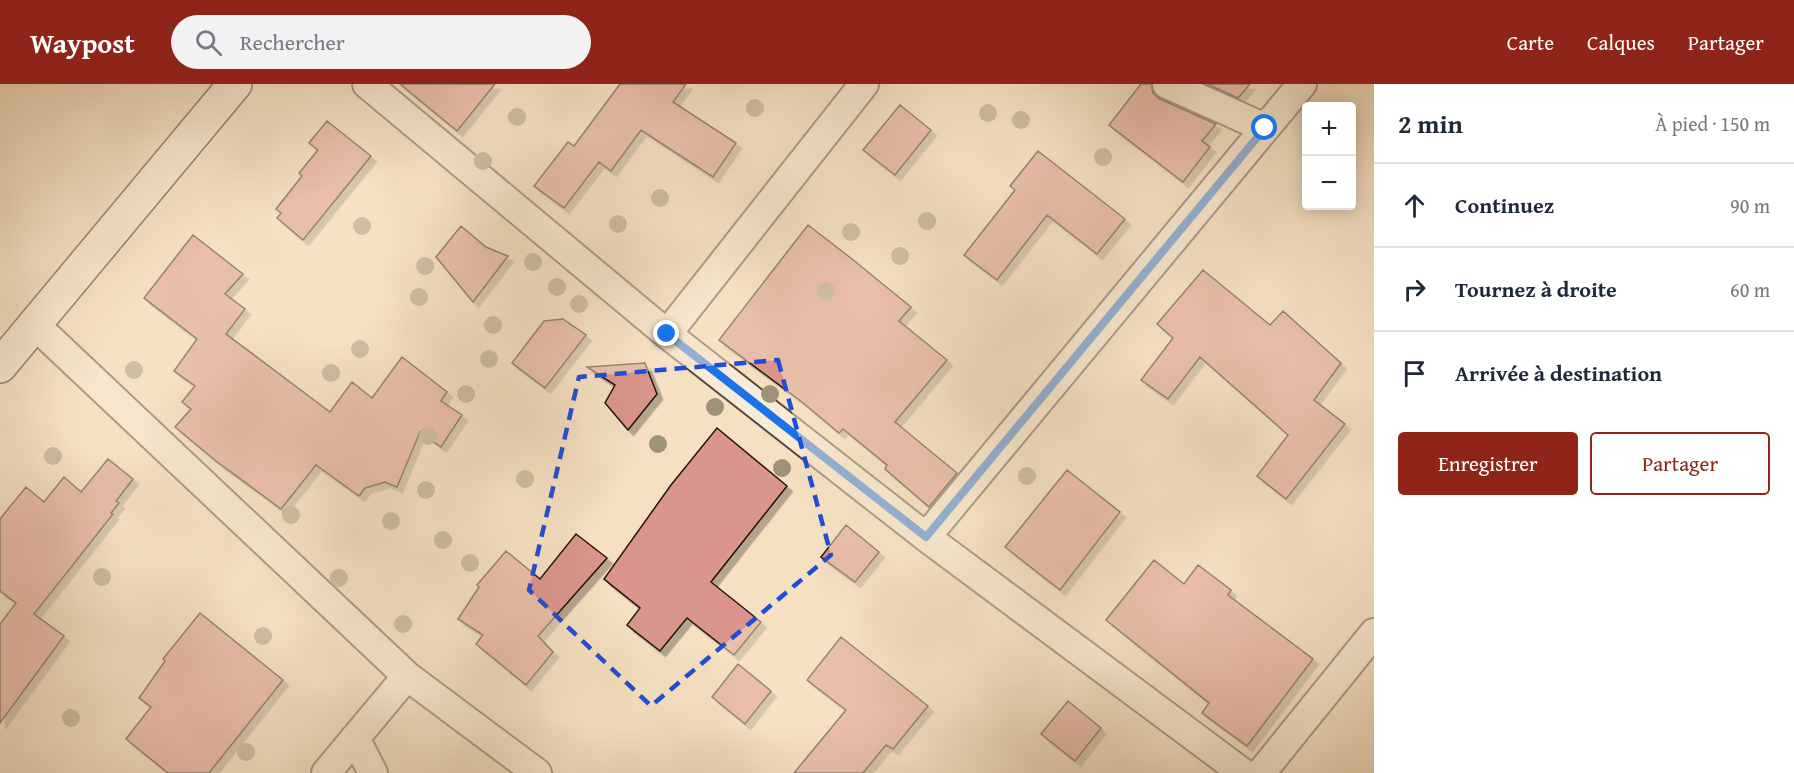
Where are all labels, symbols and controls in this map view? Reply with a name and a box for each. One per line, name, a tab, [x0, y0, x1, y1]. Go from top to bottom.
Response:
search box	[171, 15, 591, 69]
text: Waypost	[30, 22, 135, 63]
icon: search	[192, 26, 225, 59]
text: Rechercher	[240, 26, 345, 58]
text: Carte	[1507, 27, 1554, 58]
text: Calques	[1587, 27, 1655, 58]
text: Partager	[1688, 27, 1764, 58]
map controls	[1302, 102, 1356, 210]
button: +	[1302, 102, 1356, 156]
text: 2 min	[1398, 104, 1463, 143]
text: À pied · 150 m	[1655, 109, 1770, 138]
route start	[1251, 114, 1277, 140]
button: −	[1302, 156, 1356, 210]
icon: ahead	[1398, 189, 1431, 222]
text: Continuez	[1455, 189, 1554, 221]
text: 90 m	[1730, 191, 1770, 220]
icon: right	[1398, 273, 1431, 306]
text: Tournez à droite	[1455, 273, 1617, 305]
text: 60 m	[1730, 275, 1770, 304]
route end	[653, 320, 679, 346]
icon: arrive	[1398, 357, 1431, 390]
text: Arrivée à destination	[1455, 357, 1662, 389]
button: Enregistrer	[1398, 432, 1578, 495]
button: Partager	[1590, 432, 1770, 495]

